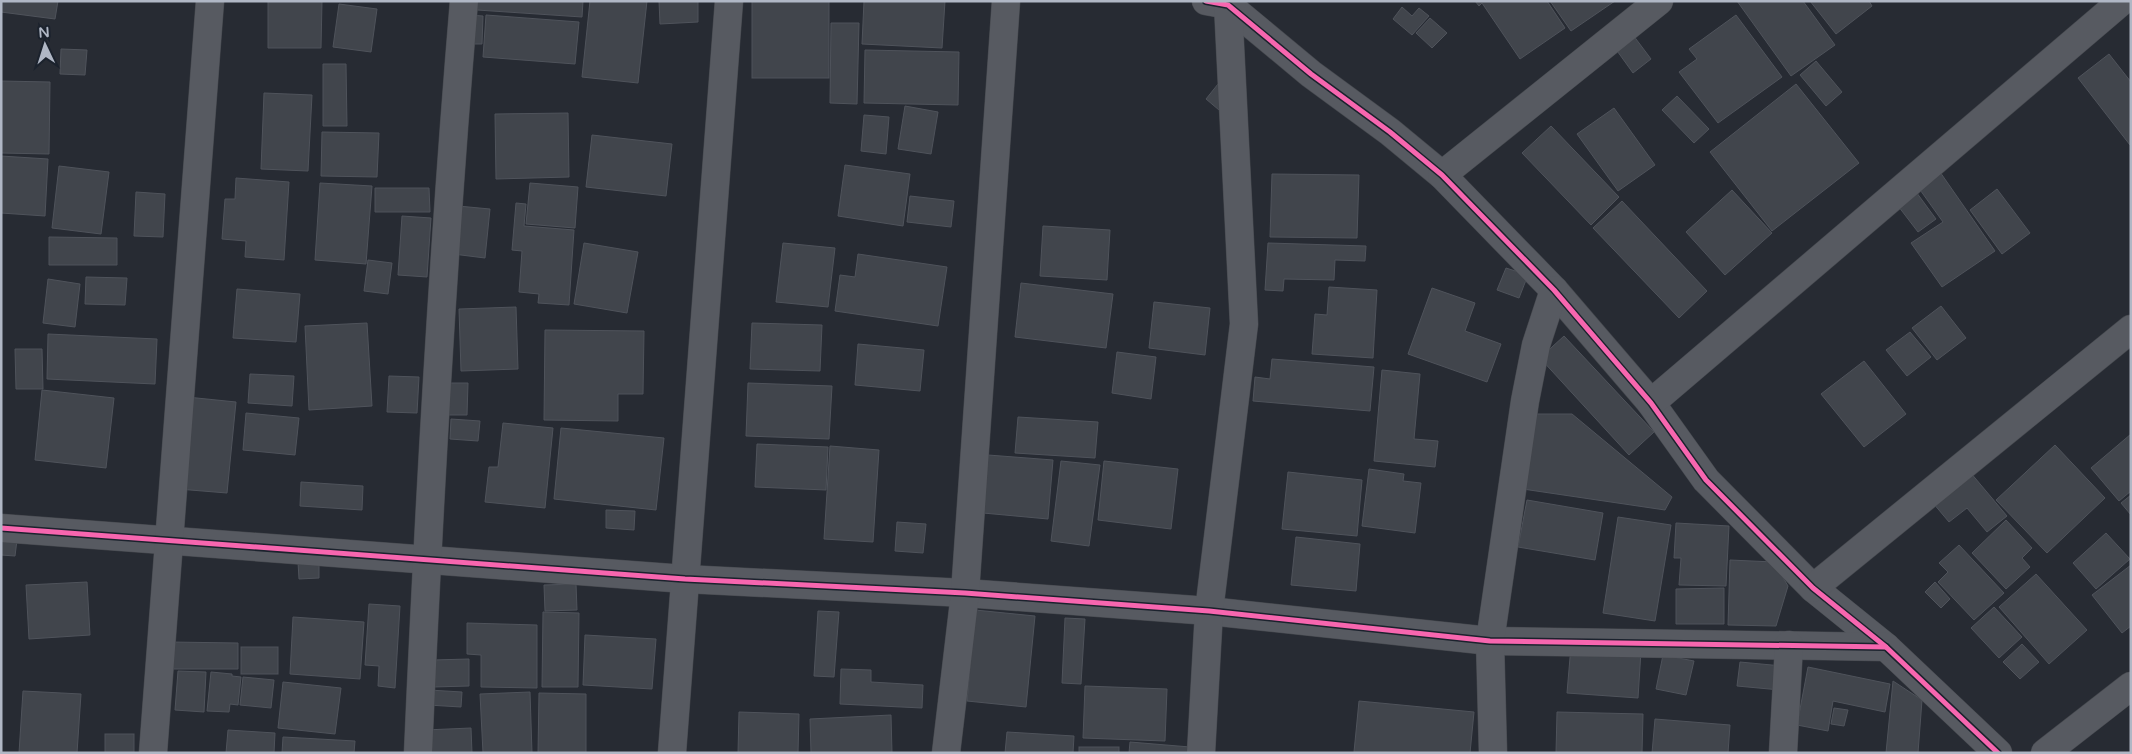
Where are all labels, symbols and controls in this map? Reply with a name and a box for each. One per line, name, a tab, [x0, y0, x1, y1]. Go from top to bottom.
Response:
north arrow	[20, 20, 70, 70]
text: N	[38, 24, 50, 41]

